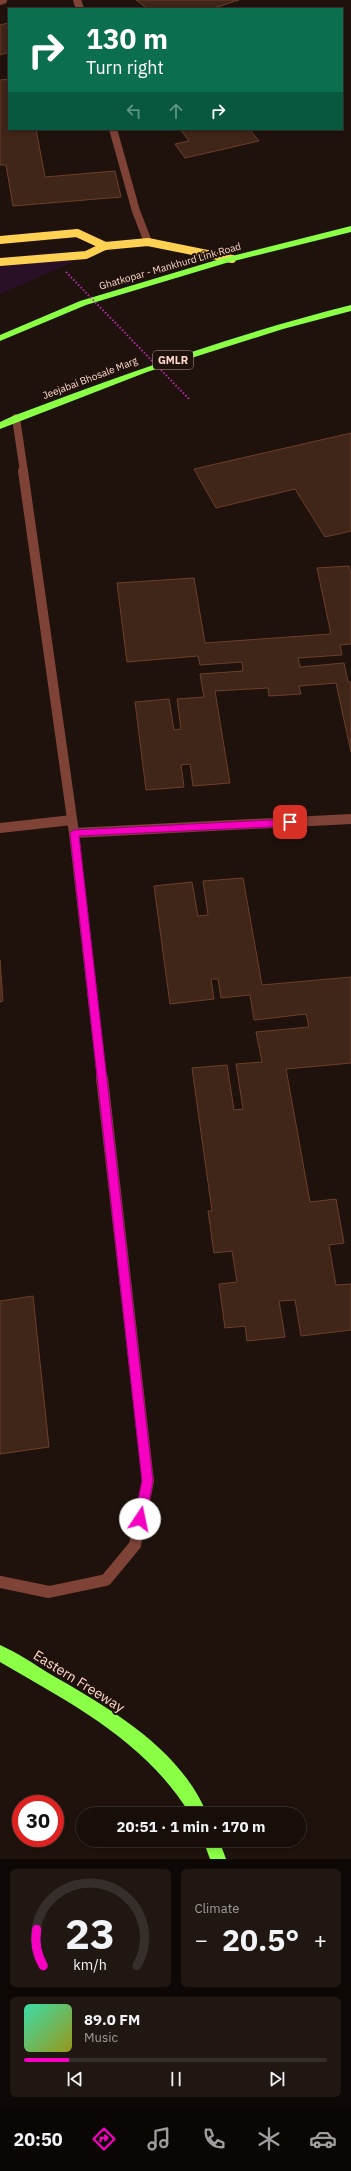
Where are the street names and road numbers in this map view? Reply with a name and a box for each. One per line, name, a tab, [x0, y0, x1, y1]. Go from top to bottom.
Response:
street label: Ghatkopar - Mankhurd Link Road	[98, 239, 242, 293]
road number: GMLR	[153, 351, 193, 369]
street label: Jeejabai Bhosale Marg	[41, 354, 140, 402]
street label: Eastern Freeway	[30, 1646, 128, 1716]

